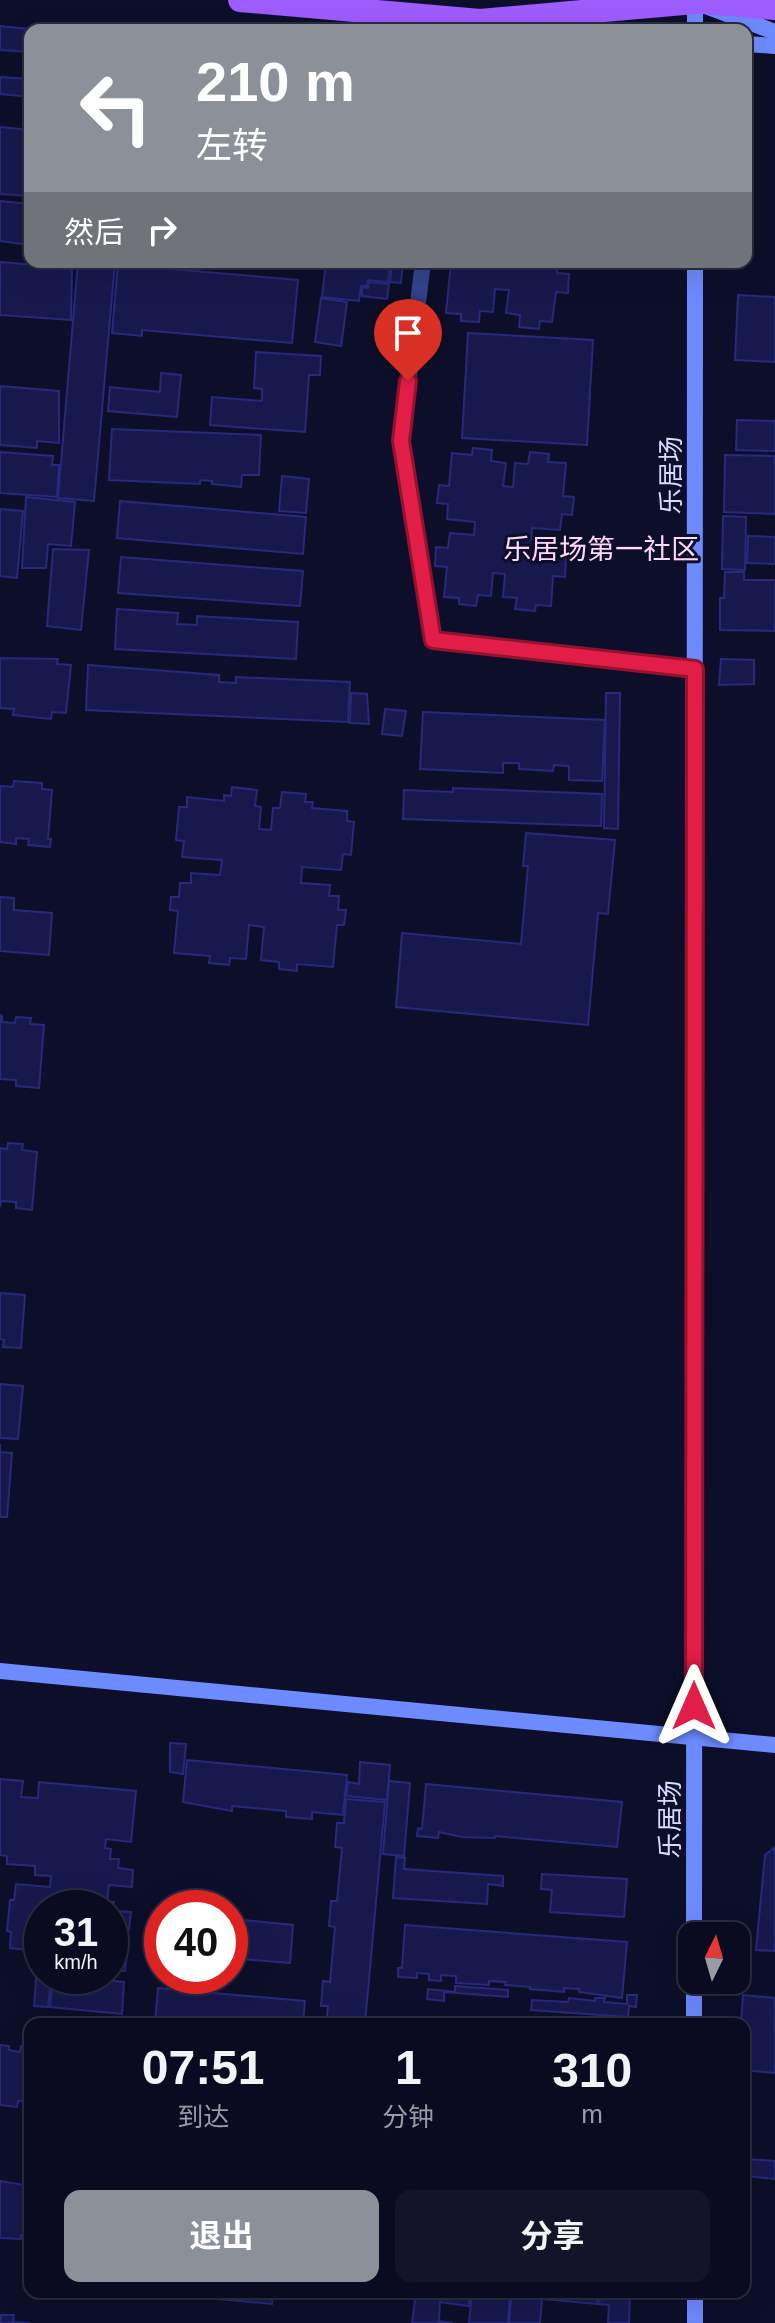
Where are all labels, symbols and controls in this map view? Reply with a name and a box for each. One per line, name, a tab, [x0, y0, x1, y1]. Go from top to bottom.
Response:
text: 210 m	[196, 50, 355, 113]
icon: left	[64, 56, 168, 160]
text: 左转	[196, 125, 268, 166]
icon: right	[140, 208, 184, 252]
text: 然后	[64, 216, 124, 249]
pin	[374, 299, 442, 381]
icon: arrive	[386, 311, 430, 355]
street label: 乐居场	[656, 436, 686, 514]
district label: 乐居场第一社区	[503, 534, 699, 565]
position arrow	[652, 1664, 736, 1748]
street label: 乐居场	[655, 1780, 685, 1858]
speed limit sign: 40	[144, 1890, 248, 1994]
text: 31	[54, 1910, 98, 1954]
north arrow	[678, 1922, 750, 1994]
map controls	[678, 1922, 750, 1994]
text: km/h	[54, 1951, 98, 1973]
text: 07:51	[142, 2041, 265, 2094]
text: 1	[395, 2041, 422, 2094]
text: 310	[552, 2044, 632, 2097]
text: m	[581, 2099, 603, 2129]
text: 到达	[177, 2102, 229, 2132]
text: 分钟	[382, 2102, 434, 2132]
button: 退出	[64, 2190, 379, 2282]
button: 分享	[395, 2190, 710, 2282]

